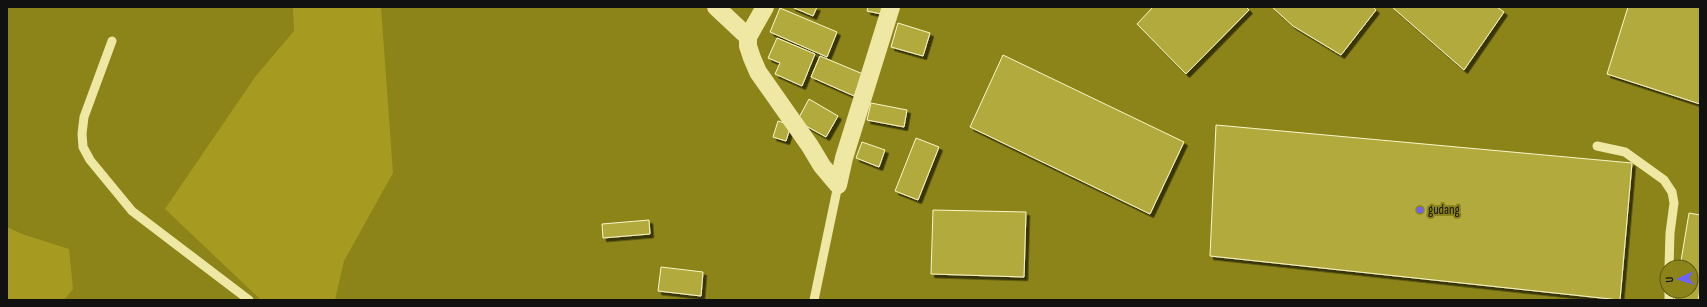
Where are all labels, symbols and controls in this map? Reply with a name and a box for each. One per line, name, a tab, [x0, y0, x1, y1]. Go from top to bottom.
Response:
place label: gudang	[1428, 202, 1460, 218]
marker: gudang	[1415, 205, 1425, 215]
north arrow	[1659, 259, 1699, 299]
text: U	[1663, 276, 1676, 283]

